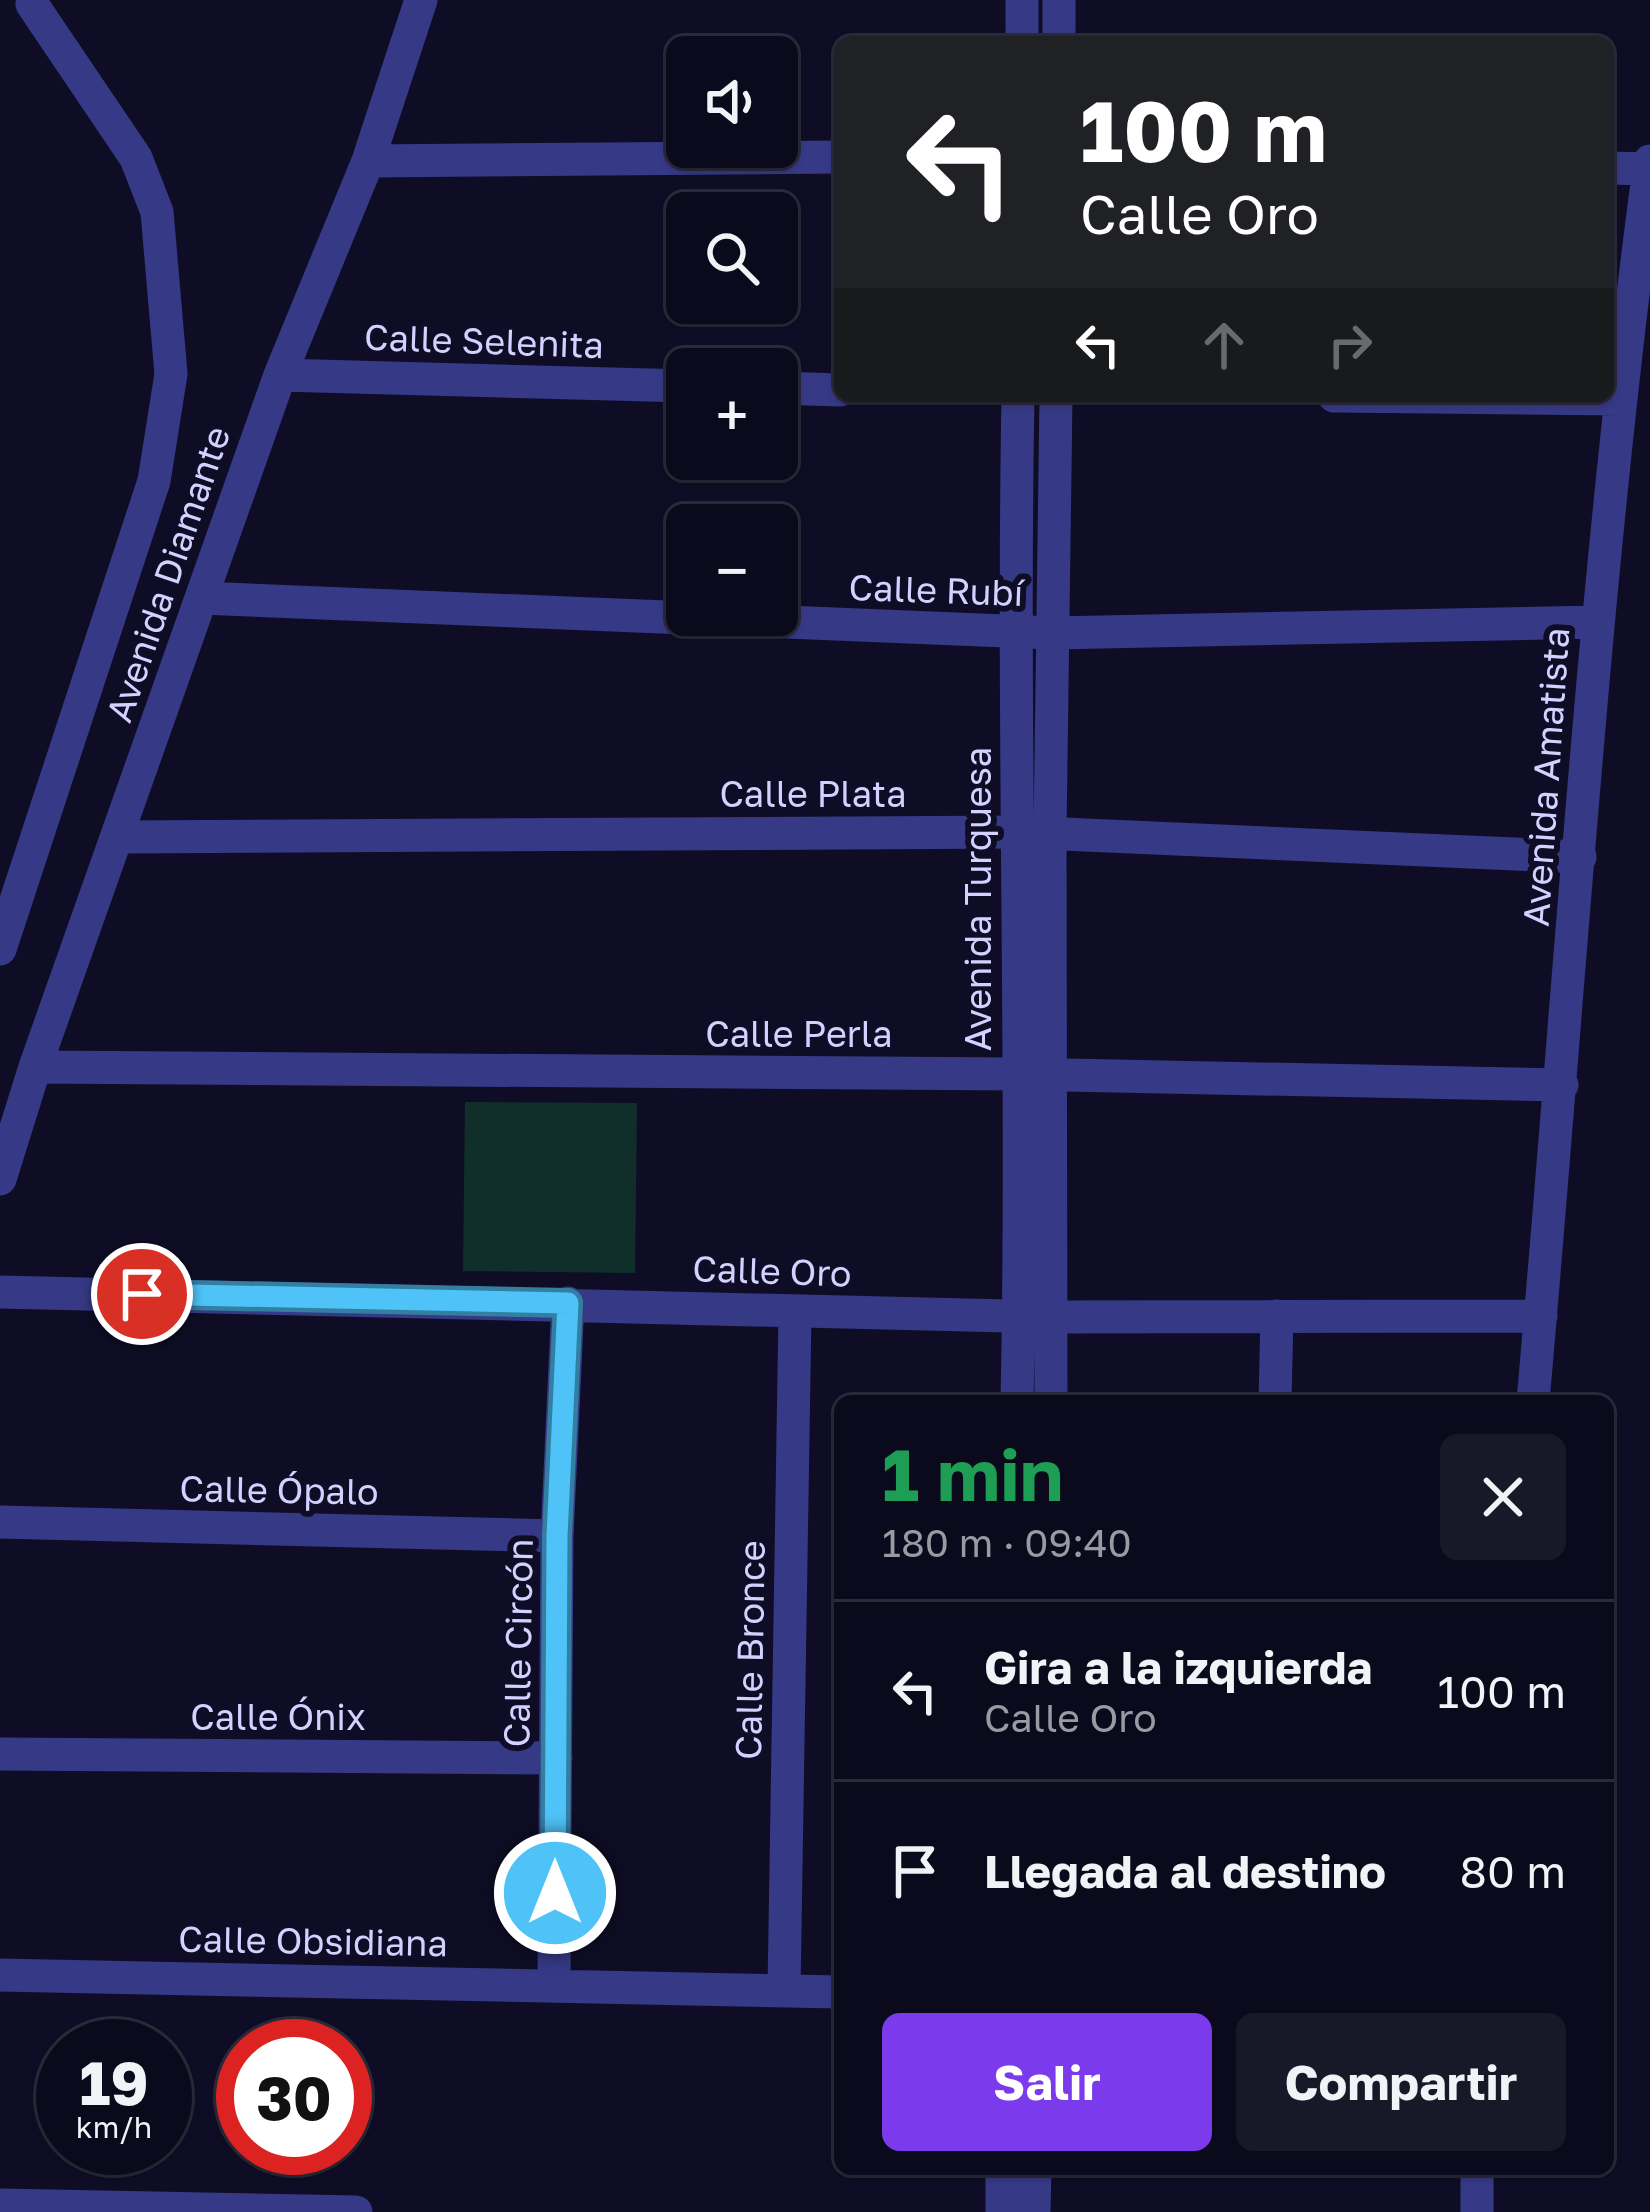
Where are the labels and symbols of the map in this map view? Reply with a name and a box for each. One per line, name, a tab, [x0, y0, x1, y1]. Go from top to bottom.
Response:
street label: Calle Selenita	[363, 315, 605, 366]
street label: Avenida Diamante	[97, 420, 238, 727]
street label: Calle Rubí	[848, 565, 1026, 614]
street label: Avenida Amatista	[1514, 626, 1577, 928]
street label: Avenida Turquesa	[956, 747, 999, 1051]
street label: Calle Plata	[719, 772, 907, 815]
street label: Calle Perla	[705, 1012, 893, 1055]
pin	[91, 1243, 193, 1345]
street label: Calle Oro	[692, 1246, 852, 1295]
street label: Calle Ópalo	[179, 1466, 379, 1513]
street label: Calle Circón	[494, 1538, 541, 1748]
street label: Calle Bronce	[726, 1540, 773, 1760]
street label: Calle Ónix	[190, 1695, 366, 1738]
position arrow	[492, 1830, 618, 1956]
street label: Calle Obsidiana	[178, 1917, 448, 1964]
speed limit sign: 30	[216, 2019, 372, 2175]

